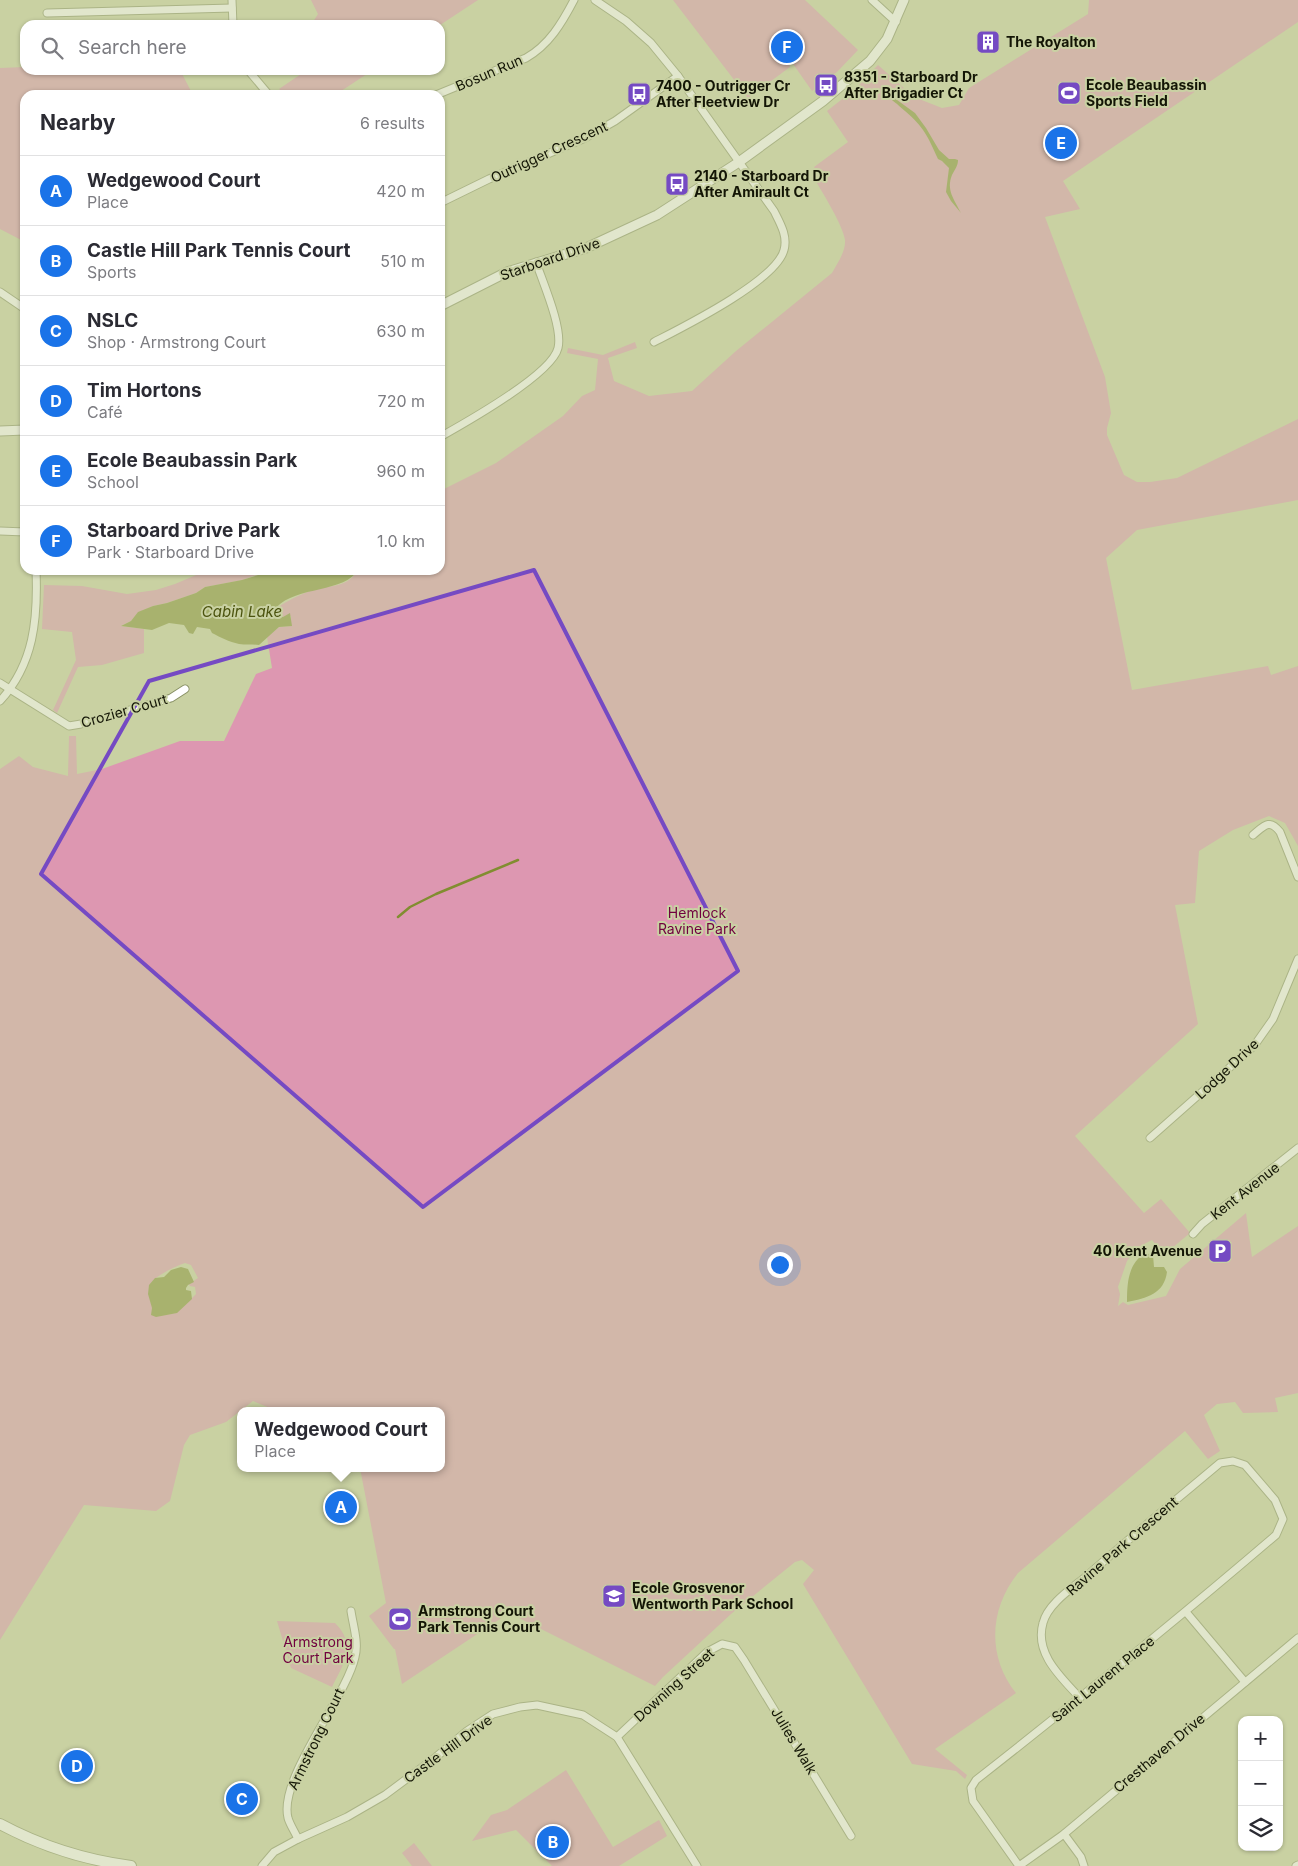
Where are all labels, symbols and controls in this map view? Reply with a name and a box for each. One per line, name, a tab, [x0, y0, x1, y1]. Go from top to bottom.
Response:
search box	[20, 20, 445, 75]
pin: F	[771, 28, 803, 66]
building icon: The Royalton	[975, 29, 1001, 55]
place label: The Royalton	[1006, 33, 1096, 50]
icon: search	[38, 34, 66, 62]
text: Search here	[78, 36, 187, 59]
street label: Bosun Run	[453, 51, 525, 94]
place label: 8351 - Starboard Dr After Brigadier Ct	[844, 68, 978, 101]
bus stop icon: 8351 - Starboard Dr After Brigadier Ct	[813, 72, 839, 98]
place label: Ecole Beaubassin Sports Field	[1086, 76, 1207, 109]
place label: 7400 - Outrigger Cr After Fleetview Dr	[656, 77, 790, 110]
sports icon: Ecole Beaubassin Sports Field	[1056, 80, 1082, 106]
bus stop icon: 7400 - Outrigger Cr After Fleetview Dr	[626, 81, 652, 107]
text: Nearby	[40, 110, 115, 135]
text: 6 results	[360, 113, 425, 133]
street label: Outrigger Crescent	[488, 117, 610, 186]
pin: E	[1045, 124, 1077, 162]
place label: 2140 - Starboard Dr After Amirault Ct	[694, 167, 829, 200]
text: Wedgewood Court	[87, 169, 260, 192]
bus stop icon: 2140 - Starboard Dr After Amirault Ct	[664, 171, 690, 197]
text: A	[50, 181, 62, 201]
text: 420 m	[376, 181, 425, 201]
text: Place	[87, 192, 129, 212]
street label: Starboard Drive	[498, 234, 602, 284]
text: Castle Hill Park Tennis Court	[87, 239, 351, 262]
text: B	[51, 251, 61, 271]
text: 510 m	[380, 251, 425, 271]
text: Sports	[87, 262, 136, 282]
text: NSLC	[87, 309, 138, 332]
text: C	[50, 321, 62, 341]
text: 630 m	[377, 321, 425, 341]
text: Shop · Armstrong Court	[87, 332, 266, 352]
text: Tim Hortons	[87, 379, 202, 402]
text: D	[50, 391, 62, 411]
text: 720 m	[378, 391, 425, 411]
text: Café	[87, 402, 122, 422]
text: Ecole Beaubassin Park	[87, 449, 297, 472]
text: E	[51, 461, 61, 481]
text: 960 m	[377, 461, 425, 481]
text: School	[87, 472, 139, 492]
text: Starboard Drive Park	[87, 519, 280, 542]
text: F	[51, 531, 61, 551]
text: 1.0 km	[377, 531, 425, 551]
text: Park · Starboard Drive	[87, 542, 254, 562]
water label: Cabin Lake	[202, 602, 282, 621]
street label: Crozier Court	[79, 690, 169, 731]
park label: Hemlock Ravine Park	[658, 904, 736, 937]
street label: Lodge Drive	[1191, 1035, 1262, 1102]
street label: Kent Avenue	[1207, 1158, 1283, 1223]
parking icon: 40 Kent Avenue	[1207, 1238, 1233, 1264]
place label: 40 Kent Avenue	[1093, 1242, 1202, 1259]
your location	[767, 1252, 793, 1278]
popup	[237, 1407, 445, 1472]
text: Wedgewood Court	[254, 1418, 428, 1441]
text: Place	[254, 1441, 296, 1461]
pin: A	[325, 1488, 357, 1526]
street label: Ravine Park Crescent	[1063, 1492, 1181, 1599]
place label: Ecole Grosvenor Wentworth Park School	[632, 1579, 793, 1612]
school or university icon: Ecole Grosvenor Wentworth Park School	[601, 1583, 627, 1609]
place label: Armstrong Court Park Tennis Court	[418, 1602, 540, 1635]
sports icon: Armstrong Court Park Tennis Court	[387, 1606, 413, 1632]
street label: Saint Laurent Place	[1048, 1632, 1158, 1725]
park label: Armstrong Court Park	[283, 1633, 354, 1666]
street label: Downing Street	[630, 1644, 717, 1725]
street label: Armstrong Court	[284, 1685, 348, 1792]
street label: Julies Walk	[768, 1704, 821, 1777]
street label: Cresthaven Drive	[1110, 1709, 1208, 1796]
street label: Castle Hill Drive	[400, 1711, 495, 1786]
map controls	[1238, 1716, 1283, 1851]
button: +	[1238, 1716, 1283, 1761]
pin: D	[61, 1747, 93, 1785]
button: −	[1238, 1761, 1283, 1806]
pin: C	[226, 1780, 258, 1818]
button: layers	[1238, 1806, 1283, 1851]
pin: B	[537, 1823, 569, 1861]

